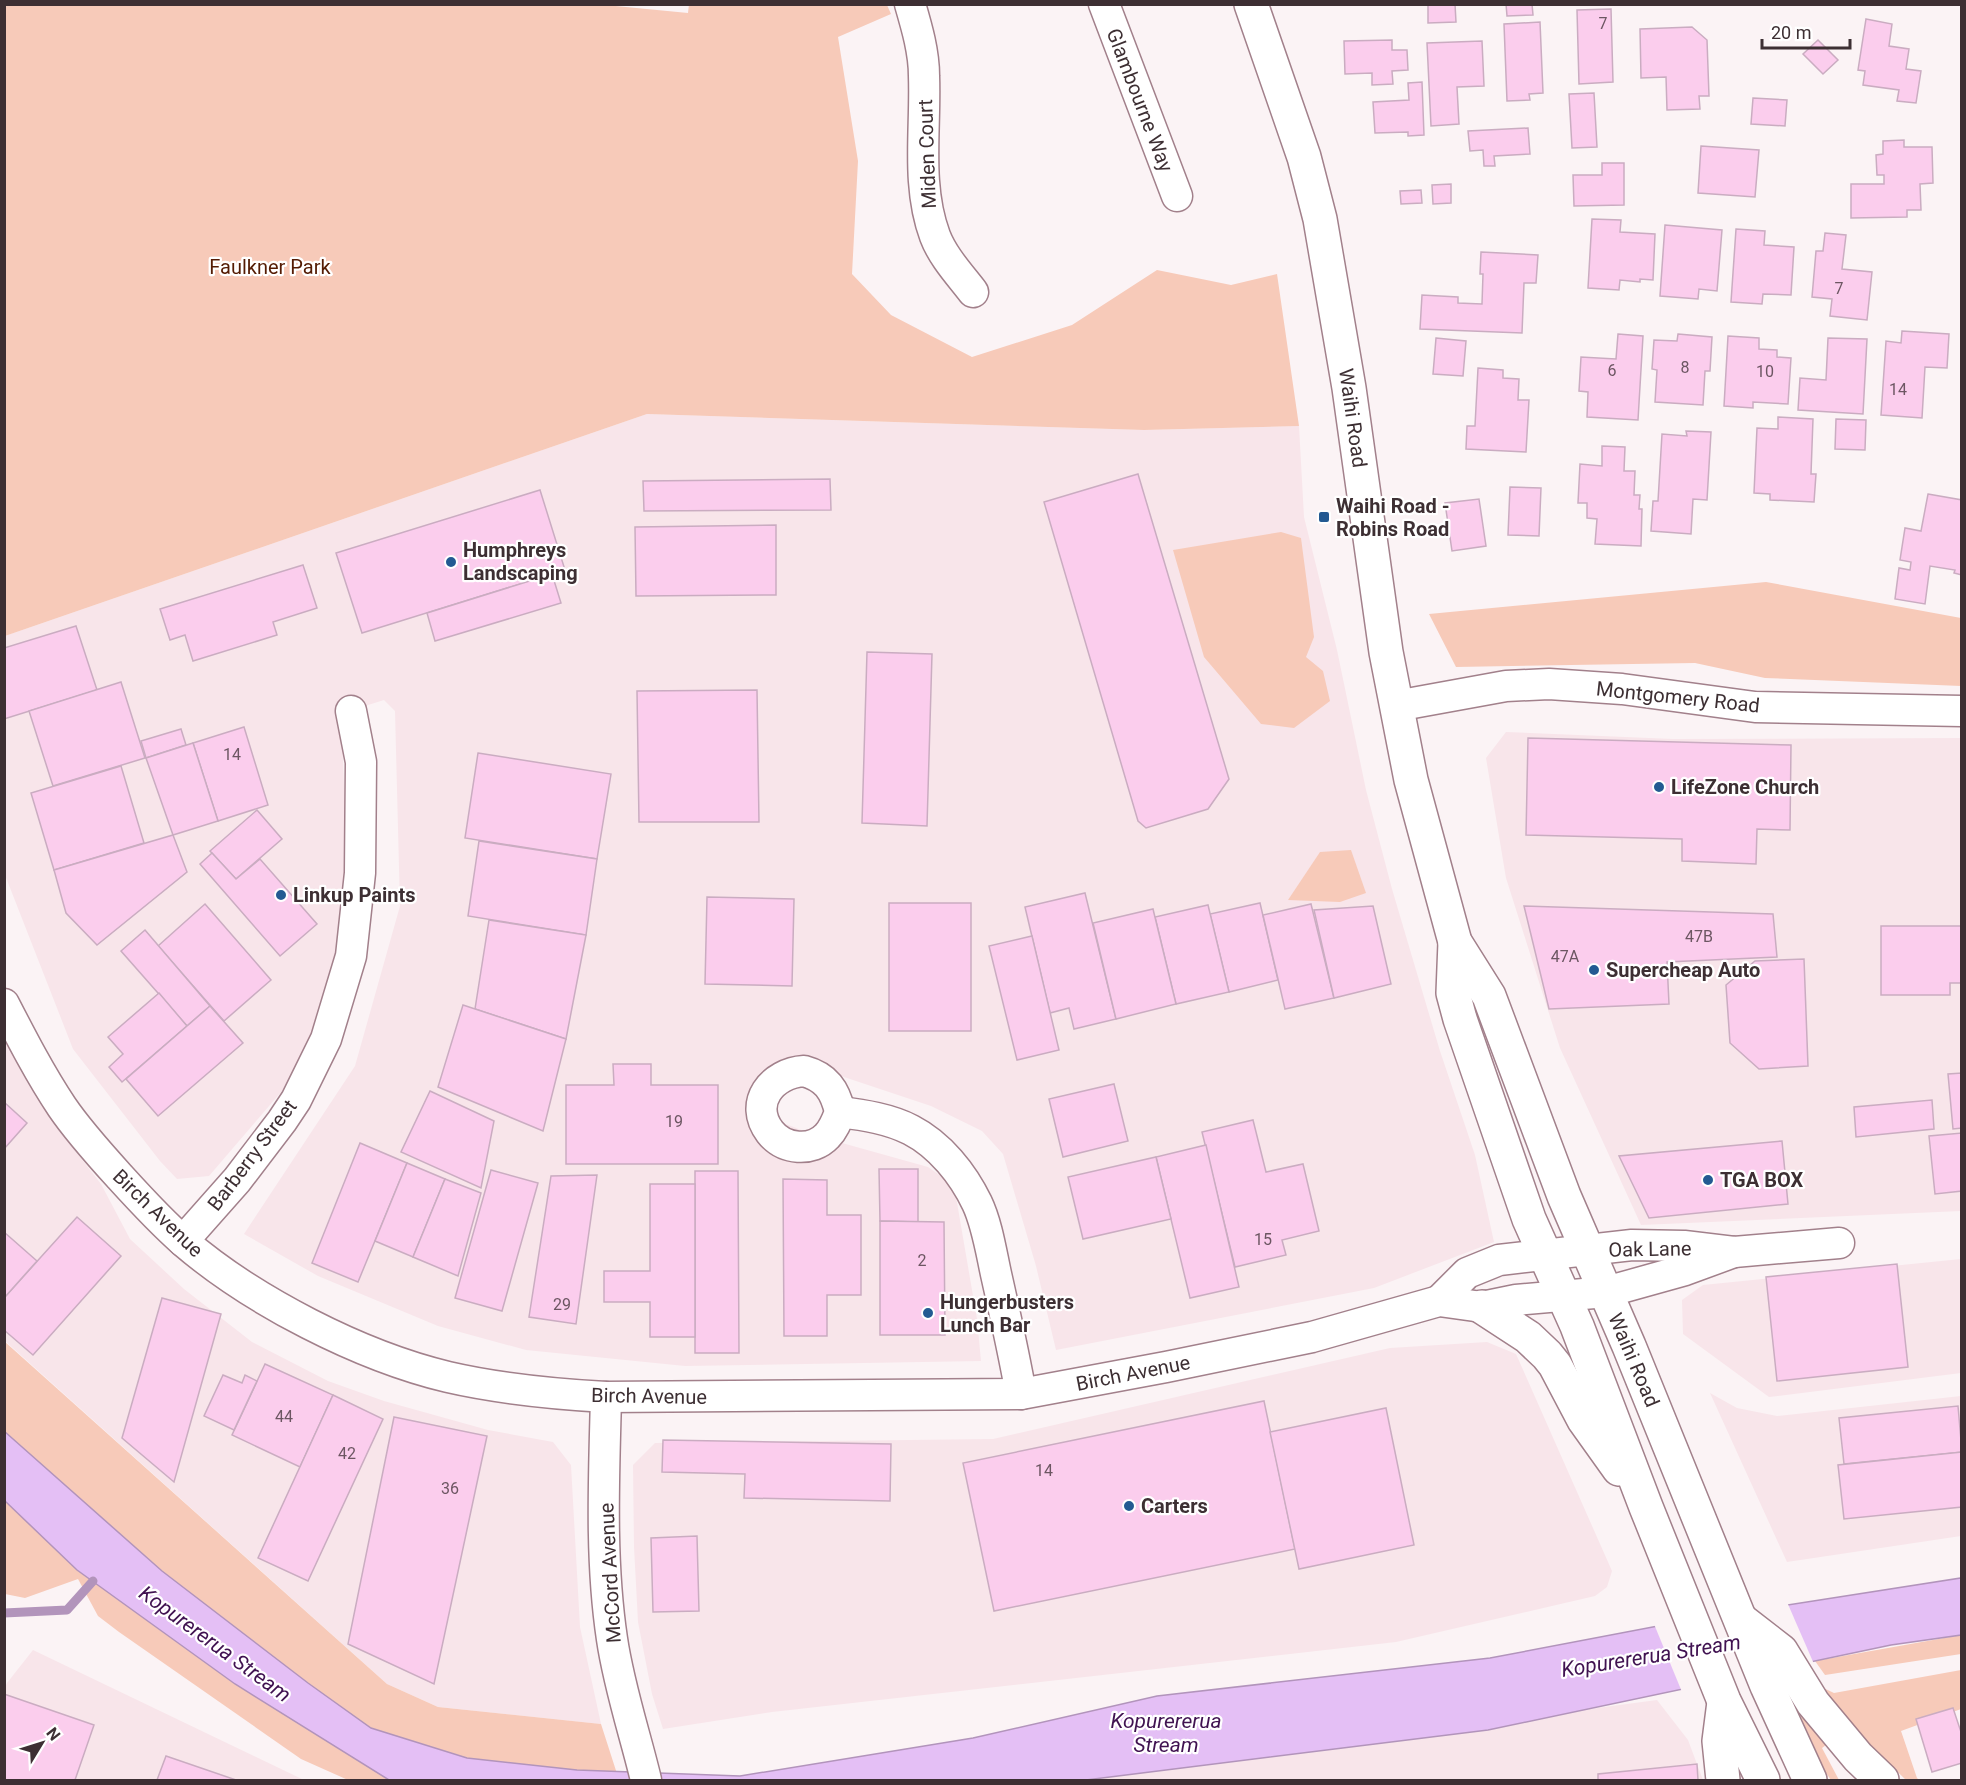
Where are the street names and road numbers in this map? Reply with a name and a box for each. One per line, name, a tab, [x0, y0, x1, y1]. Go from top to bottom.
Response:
street label: Glambourne Way	[1102, 25, 1179, 176]
street label: Miden Court	[913, 99, 941, 209]
street label: Waihi Road	[1334, 367, 1372, 469]
street label: Montgomery Road	[1595, 676, 1761, 718]
street label: Barberry Street	[202, 1095, 302, 1215]
street label: Birch Avenue	[108, 1164, 208, 1262]
street label: Oak Lane	[1608, 1236, 1692, 1262]
street label: Waihi Road	[1603, 1309, 1665, 1411]
street label: Birch Avenue	[1074, 1350, 1192, 1396]
street label: Birch Avenue	[591, 1383, 707, 1409]
street label: McCord Avenue	[594, 1502, 626, 1644]

